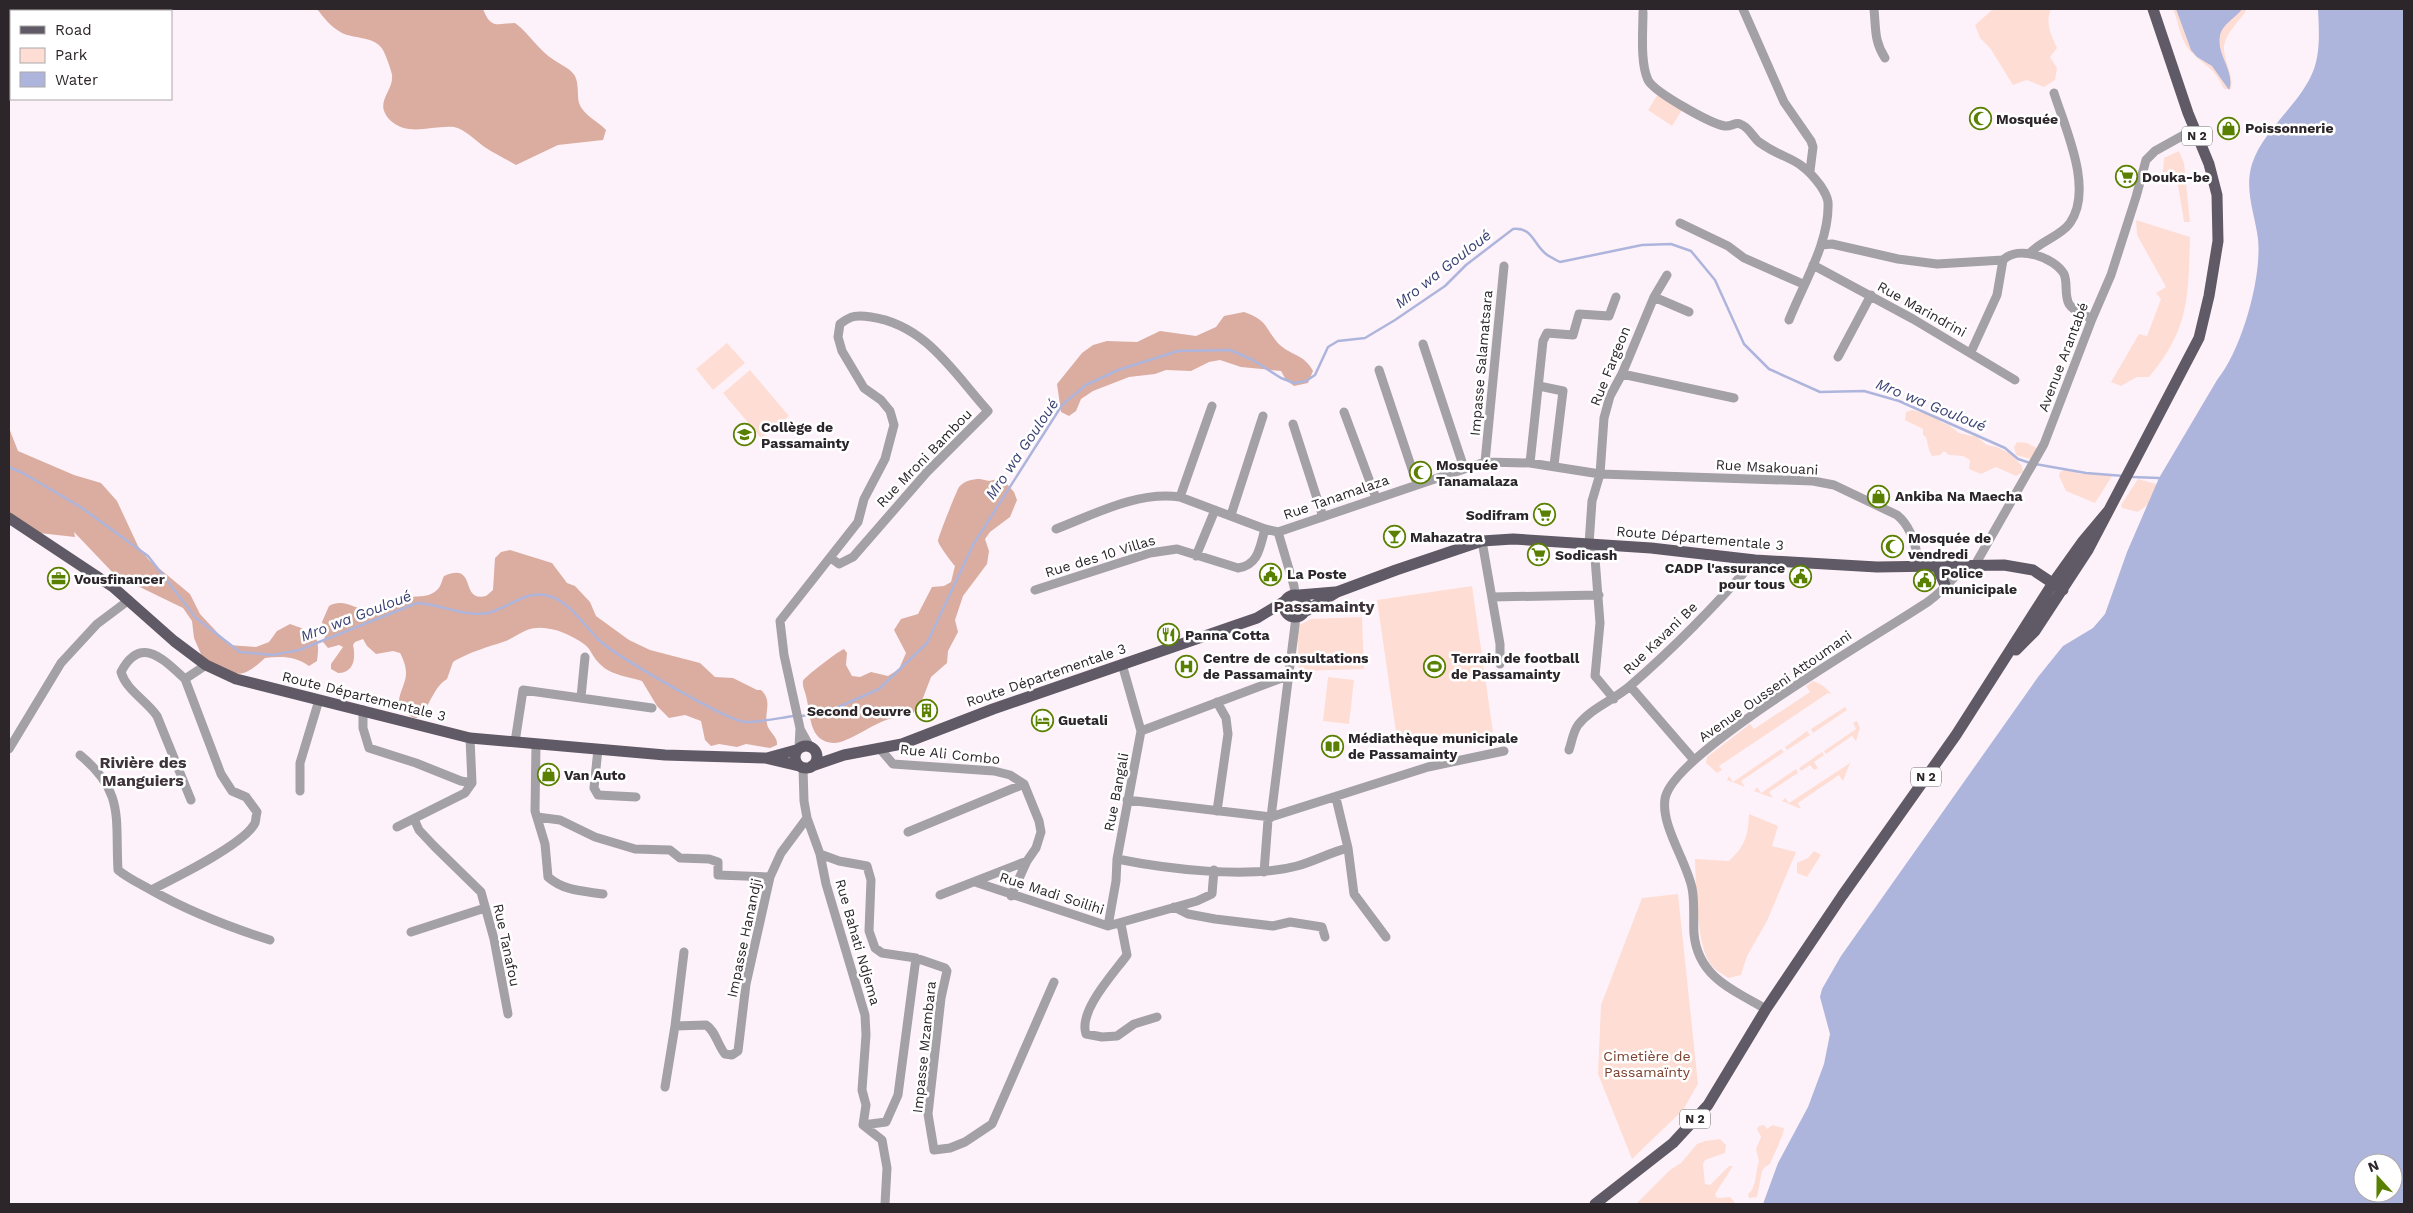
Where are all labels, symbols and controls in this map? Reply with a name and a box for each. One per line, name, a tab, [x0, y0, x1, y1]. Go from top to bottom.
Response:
legend	[10, 10, 172, 100]
text: Road	[55, 21, 92, 39]
text: Park	[55, 46, 88, 64]
text: Water	[55, 71, 98, 89]
mosque icon: Mosquée	[1968, 107, 1992, 131]
place label: Mosquée	[1996, 111, 2058, 127]
shop icon: Poissonnerie	[2217, 116, 2241, 140]
place label: Poissonnerie	[2245, 120, 2334, 136]
road number: N 2	[2182, 126, 2212, 146]
supermarket icon: Douka-be	[2114, 165, 2138, 189]
place label: Douka-be	[2142, 169, 2210, 185]
water label: Mro wa Gouloué	[1391, 226, 1495, 312]
street label: Rue Marindrini	[1875, 278, 1969, 340]
street label: Impasse Salamatsara	[1467, 289, 1495, 437]
street label: Avenue Arantabé	[2035, 300, 2091, 414]
street label: Rue Fargeon	[1587, 324, 1633, 408]
water label: Mro wa Gouloué	[1873, 375, 1989, 435]
water label: Mro wa Gouloué	[982, 395, 1062, 503]
street label: Rue Mroni Bambou	[873, 406, 975, 510]
place label: Collège de Passamainty	[761, 419, 850, 451]
school or university icon: Collège de Passamainty	[733, 423, 757, 447]
street label: Rue Msakouani	[1715, 456, 1819, 478]
place label: Mosquée Tanamalaza	[1436, 457, 1519, 489]
mosque icon: Mosquée Tanamalaza	[1408, 461, 1432, 485]
street label: Rue Tanamalaza	[1281, 471, 1391, 523]
shop icon: Ankiba Na Maecha	[1867, 484, 1891, 508]
place label: Ankiba Na Maecha	[1895, 488, 2023, 504]
supermarket icon: Sodifram	[1533, 503, 1557, 527]
place label: Sodifram	[1466, 507, 1529, 523]
street label: Route Départementale 3	[1616, 523, 1784, 553]
bar icon: Mahazatra	[1382, 525, 1406, 549]
place label: Mahazatra	[1410, 529, 1484, 545]
place label: Mosquée de vendredi	[1907, 530, 1991, 562]
street label: Rue des 10 Villas	[1043, 532, 1157, 580]
mosque icon: Mosquée de vendredi	[1880, 534, 1904, 558]
supermarket icon: Sodicash	[1527, 543, 1551, 567]
place label: Sodicash	[1555, 547, 1617, 563]
place label: CADP l'assurance pour tous	[1665, 560, 1786, 592]
public building icon: La Poste	[1259, 562, 1283, 586]
public building icon: CADP l'assurance pour tous	[1789, 564, 1813, 588]
place label: Police municipale	[1941, 565, 2017, 597]
place label: La Poste	[1287, 566, 1347, 582]
office icon: Vousfinancer	[46, 567, 70, 591]
public building icon: Police municipale	[1913, 569, 1937, 593]
place label: Vousfinancer	[74, 571, 165, 587]
water label: Mro wa Gouloué	[298, 587, 414, 645]
district label: Passamainty	[1273, 597, 1376, 616]
street label: Rue Kavani Be	[1620, 599, 1700, 677]
restaurant icon: Panna Cotta	[1157, 623, 1181, 647]
place label: Panna Cotta	[1185, 627, 1271, 643]
street label: Avenue Ousseni Attoumani	[1695, 627, 1855, 745]
street label: Route Départementale 3	[964, 640, 1128, 710]
place label: Centre de consultations de Passamainty	[1203, 650, 1369, 682]
place label: Terrain de football de Passamainty	[1451, 650, 1580, 682]
hospital icon: Centre de consultations de Passamainty	[1175, 654, 1199, 678]
sports icon: Terrain de football de Passamainty	[1423, 654, 1447, 678]
street label: Route Départementale 3	[281, 668, 447, 724]
building icon: Second Oeuvre	[915, 699, 939, 723]
place label: Second Oeuvre	[807, 703, 911, 719]
hotel icon: Guetali	[1030, 708, 1054, 732]
place label: Guetali	[1058, 712, 1108, 728]
place label: Médiathèque municipale de Passamainty	[1348, 730, 1518, 762]
library icon: Médiathèque municipale de Passamainty	[1320, 734, 1344, 758]
street label: Rue Ali Combo	[899, 741, 1001, 767]
street label: Rue Bangali	[1101, 751, 1131, 833]
district label: Rivière des Manguiers	[100, 753, 187, 790]
shop icon: Van Auto	[536, 763, 560, 787]
place label: Van Auto	[564, 767, 626, 783]
road number: N 2	[1911, 768, 1941, 786]
street label: Rue Madi Soilihi	[998, 869, 1106, 917]
street label: Impasse Hanandji	[724, 877, 764, 999]
street label: Rue Bahati Ndjema	[832, 877, 884, 1007]
street label: Rue Tanafou	[490, 902, 524, 988]
street label: Impasse Mzambara	[909, 980, 939, 1114]
park label: Cimetière de Passamaïnty	[1603, 1048, 1691, 1080]
road number: N 2	[1680, 1110, 1710, 1128]
north arrow	[2353, 1153, 2403, 1203]
text: N	[2366, 1157, 2381, 1175]

